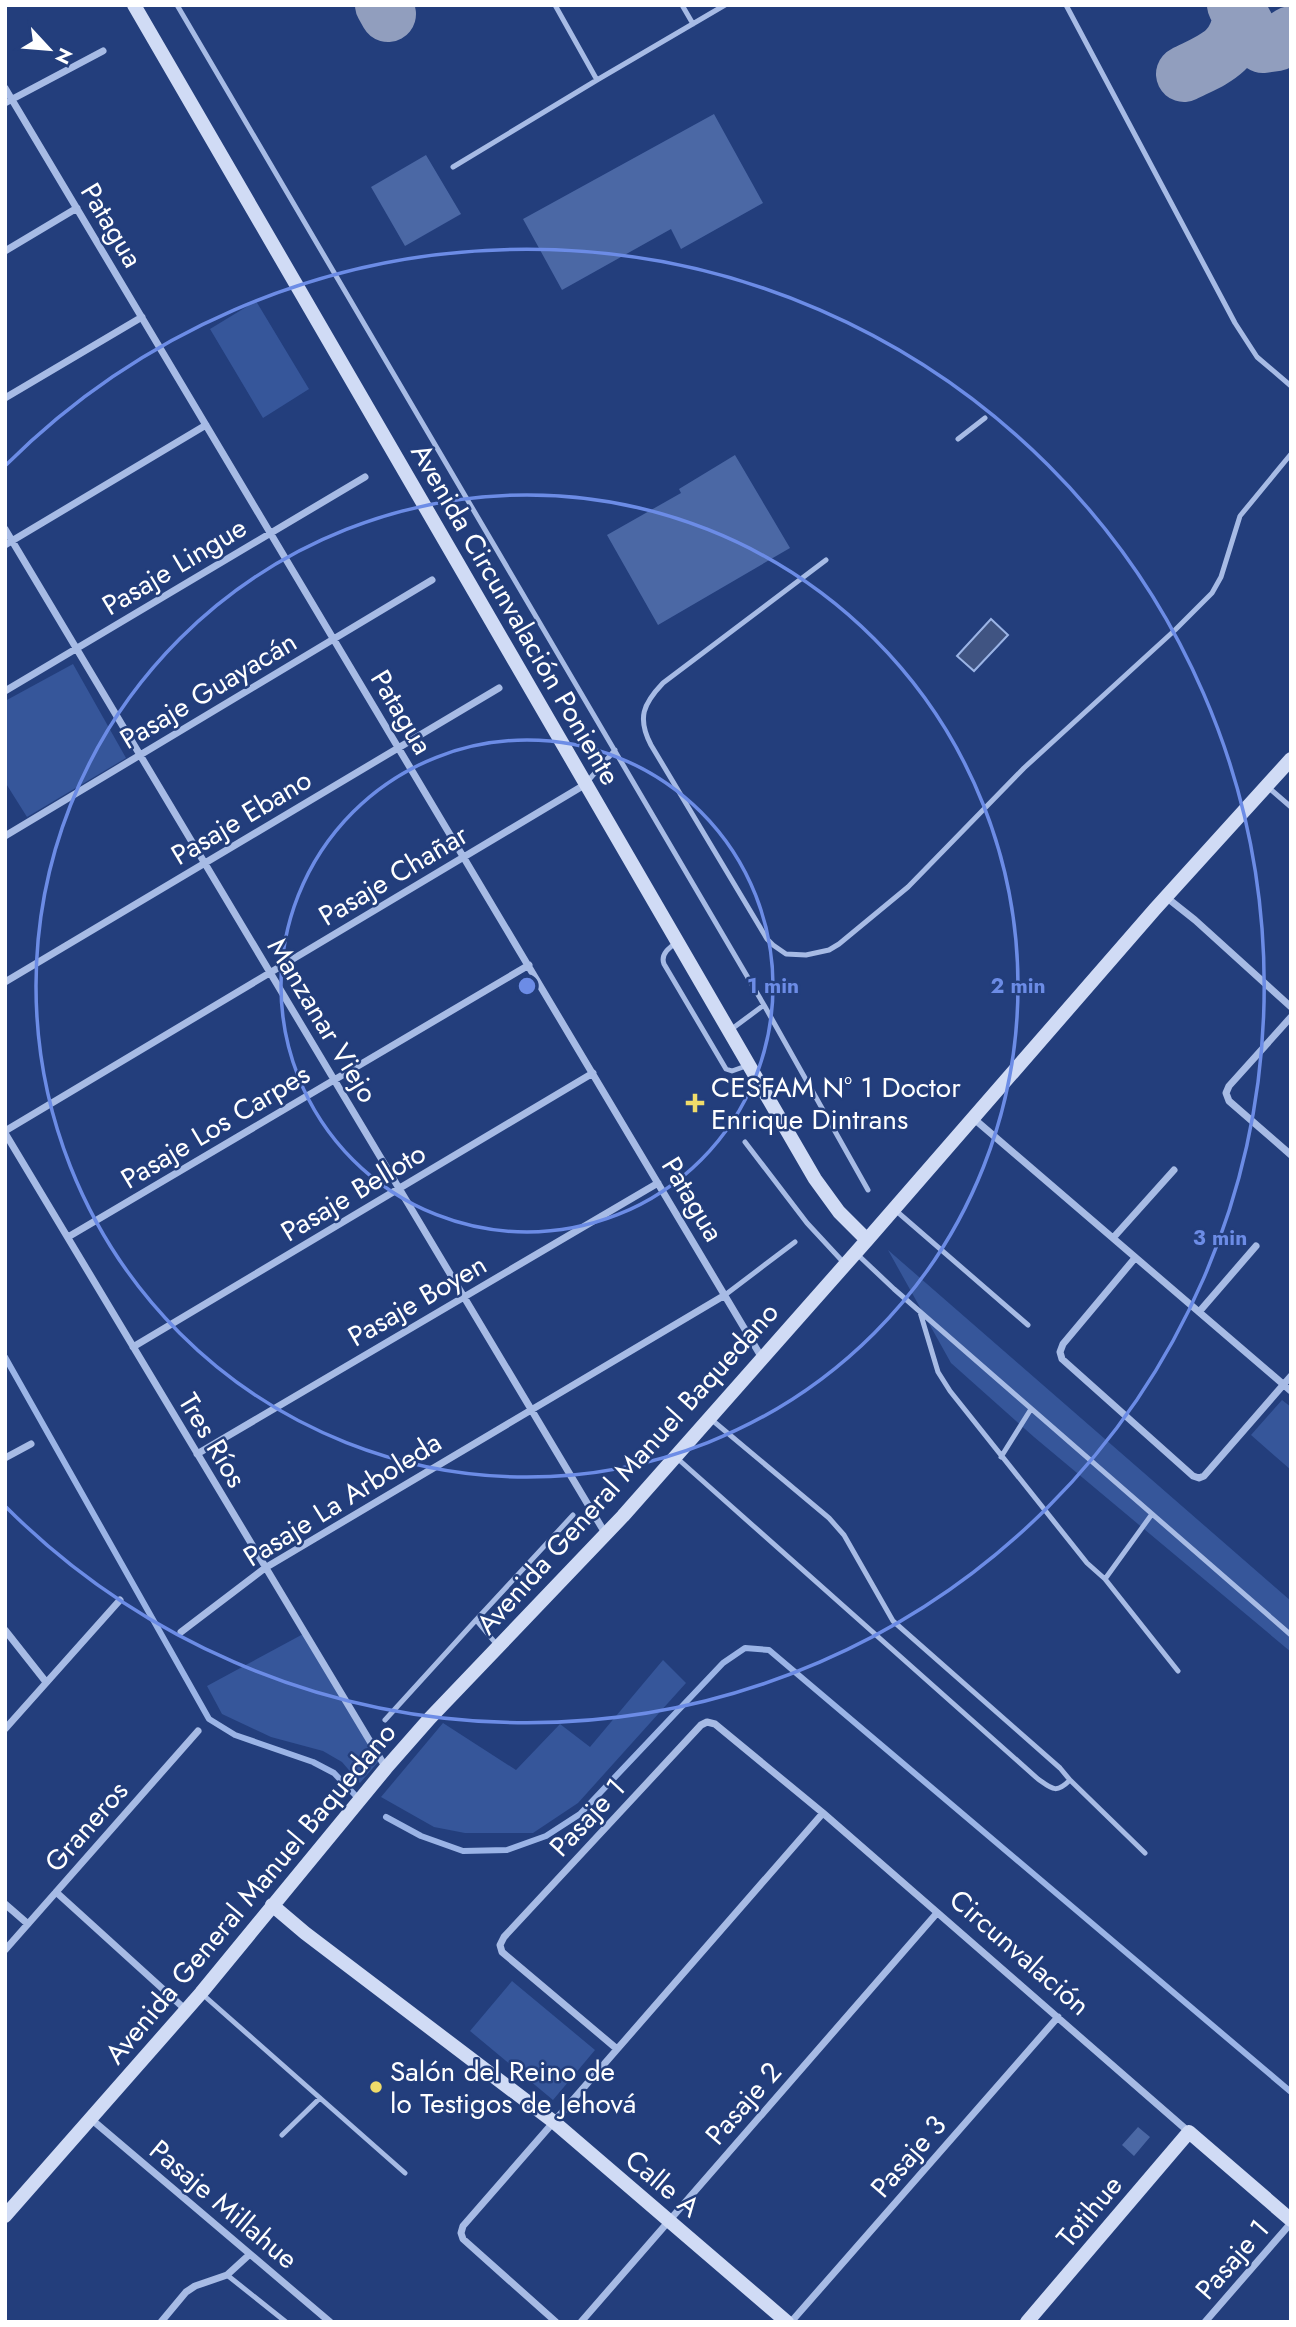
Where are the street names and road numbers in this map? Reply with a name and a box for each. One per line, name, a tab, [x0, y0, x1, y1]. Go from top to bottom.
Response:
street label: Patagua	[70, 175, 153, 275]
street label: Avenida Circunvalación Poniente	[401, 436, 630, 793]
street label: Pasaje Lingue	[94, 507, 254, 626]
street label: Pasaje Guayacán	[112, 621, 304, 759]
street label: Patagua	[360, 662, 443, 762]
street label: Pasaje Ebano	[163, 759, 319, 876]
street label: Pasaje Chañar	[311, 814, 476, 936]
street label: Manzanar Viejo	[257, 930, 388, 1110]
street label: Pasaje Los Carpes	[113, 1054, 318, 1199]
street label: Pasaje Belloto	[273, 1133, 434, 1252]
street label: Patagua	[651, 1149, 734, 1249]
street label: Pasaje Boyen	[340, 1244, 494, 1357]
street label: Avenida General Manuel Baquedano	[467, 1293, 788, 1644]
street label: Tres Ríos	[168, 1385, 257, 1495]
street label: Pasaje La Arboleda	[235, 1422, 449, 1577]
street label: Avenida General Manuel Baquedano	[95, 1714, 406, 2073]
street label: Pasaje 1	[540, 1769, 635, 1866]
street label: Graneros	[35, 1771, 138, 1881]
street label: Circunvalación	[940, 1880, 1099, 2025]
street label: Pasaje 2	[696, 2053, 791, 2154]
street label: Pasaje 3	[861, 2106, 956, 2207]
street label: Pasaje Millahue	[141, 2130, 307, 2279]
street label: Calle A	[616, 2140, 710, 2227]
street label: Totihue	[1047, 2166, 1132, 2256]
street label: Pasaje 1	[1186, 2210, 1279, 2309]

